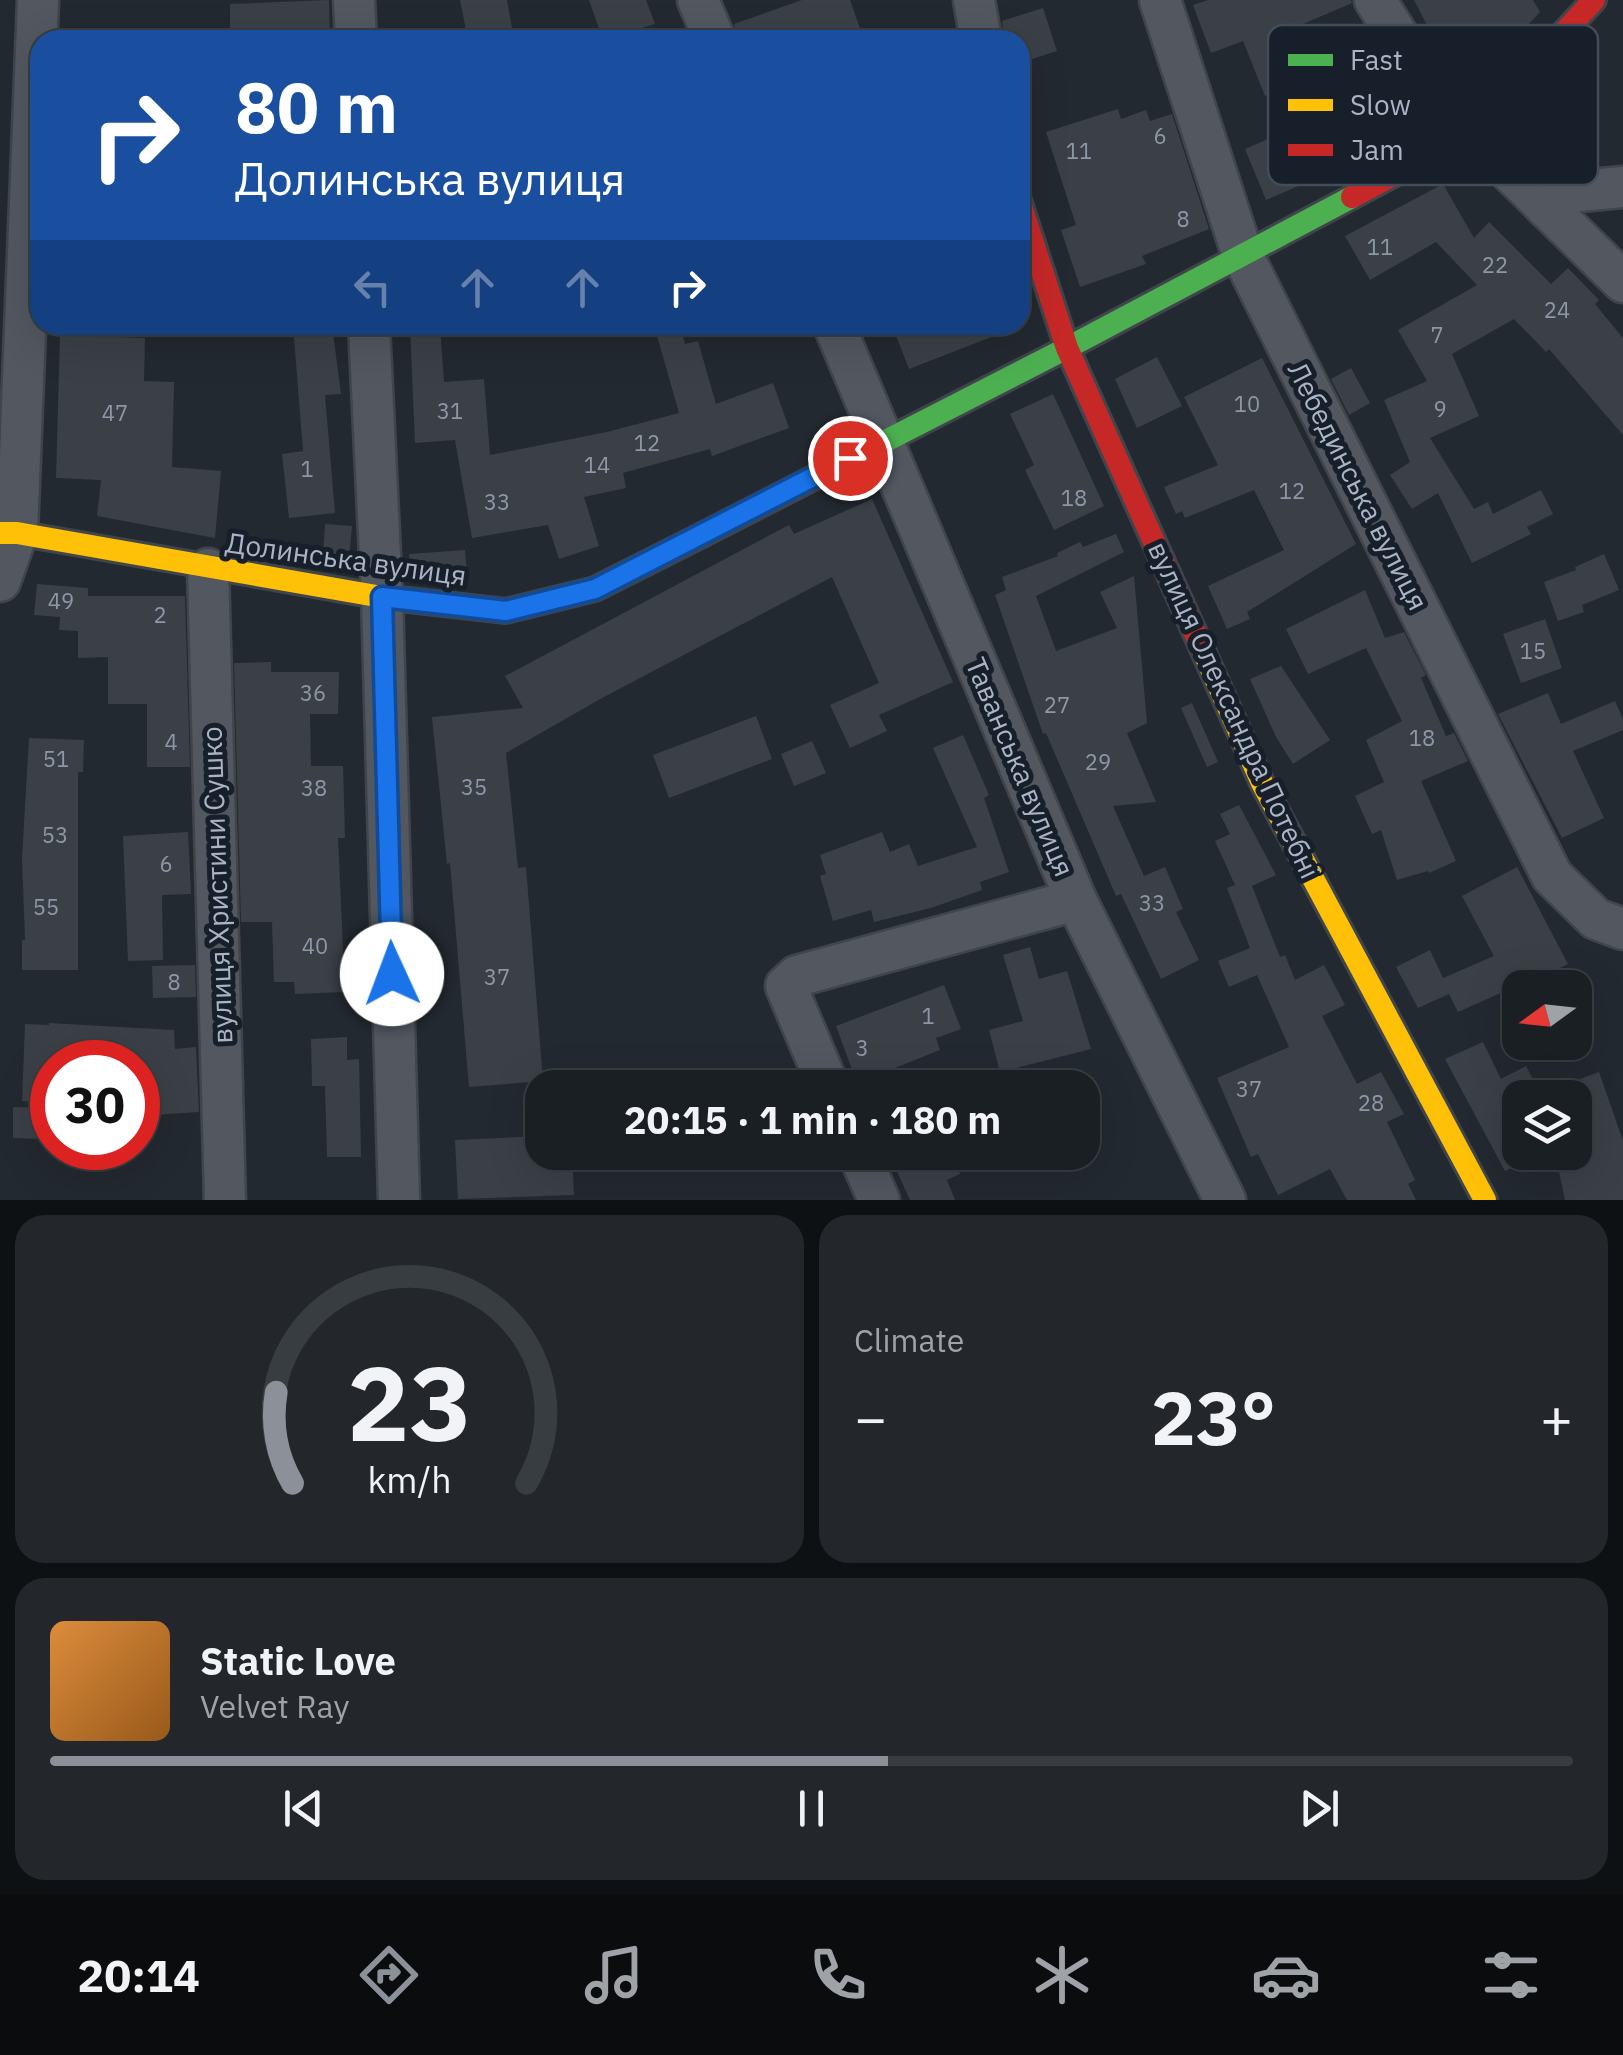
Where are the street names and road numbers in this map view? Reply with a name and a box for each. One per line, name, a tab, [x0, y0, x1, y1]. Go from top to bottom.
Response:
street label: Лебединська вулиця	[1280, 355, 1437, 616]
street label: Долинська вулиця	[223, 523, 469, 594]
street label: вулиця Олександра Потебні	[1140, 535, 1329, 884]
street label: Таванська вулиця	[958, 652, 1083, 882]
street label: вулиця Христини Сушко	[192, 726, 241, 1044]

